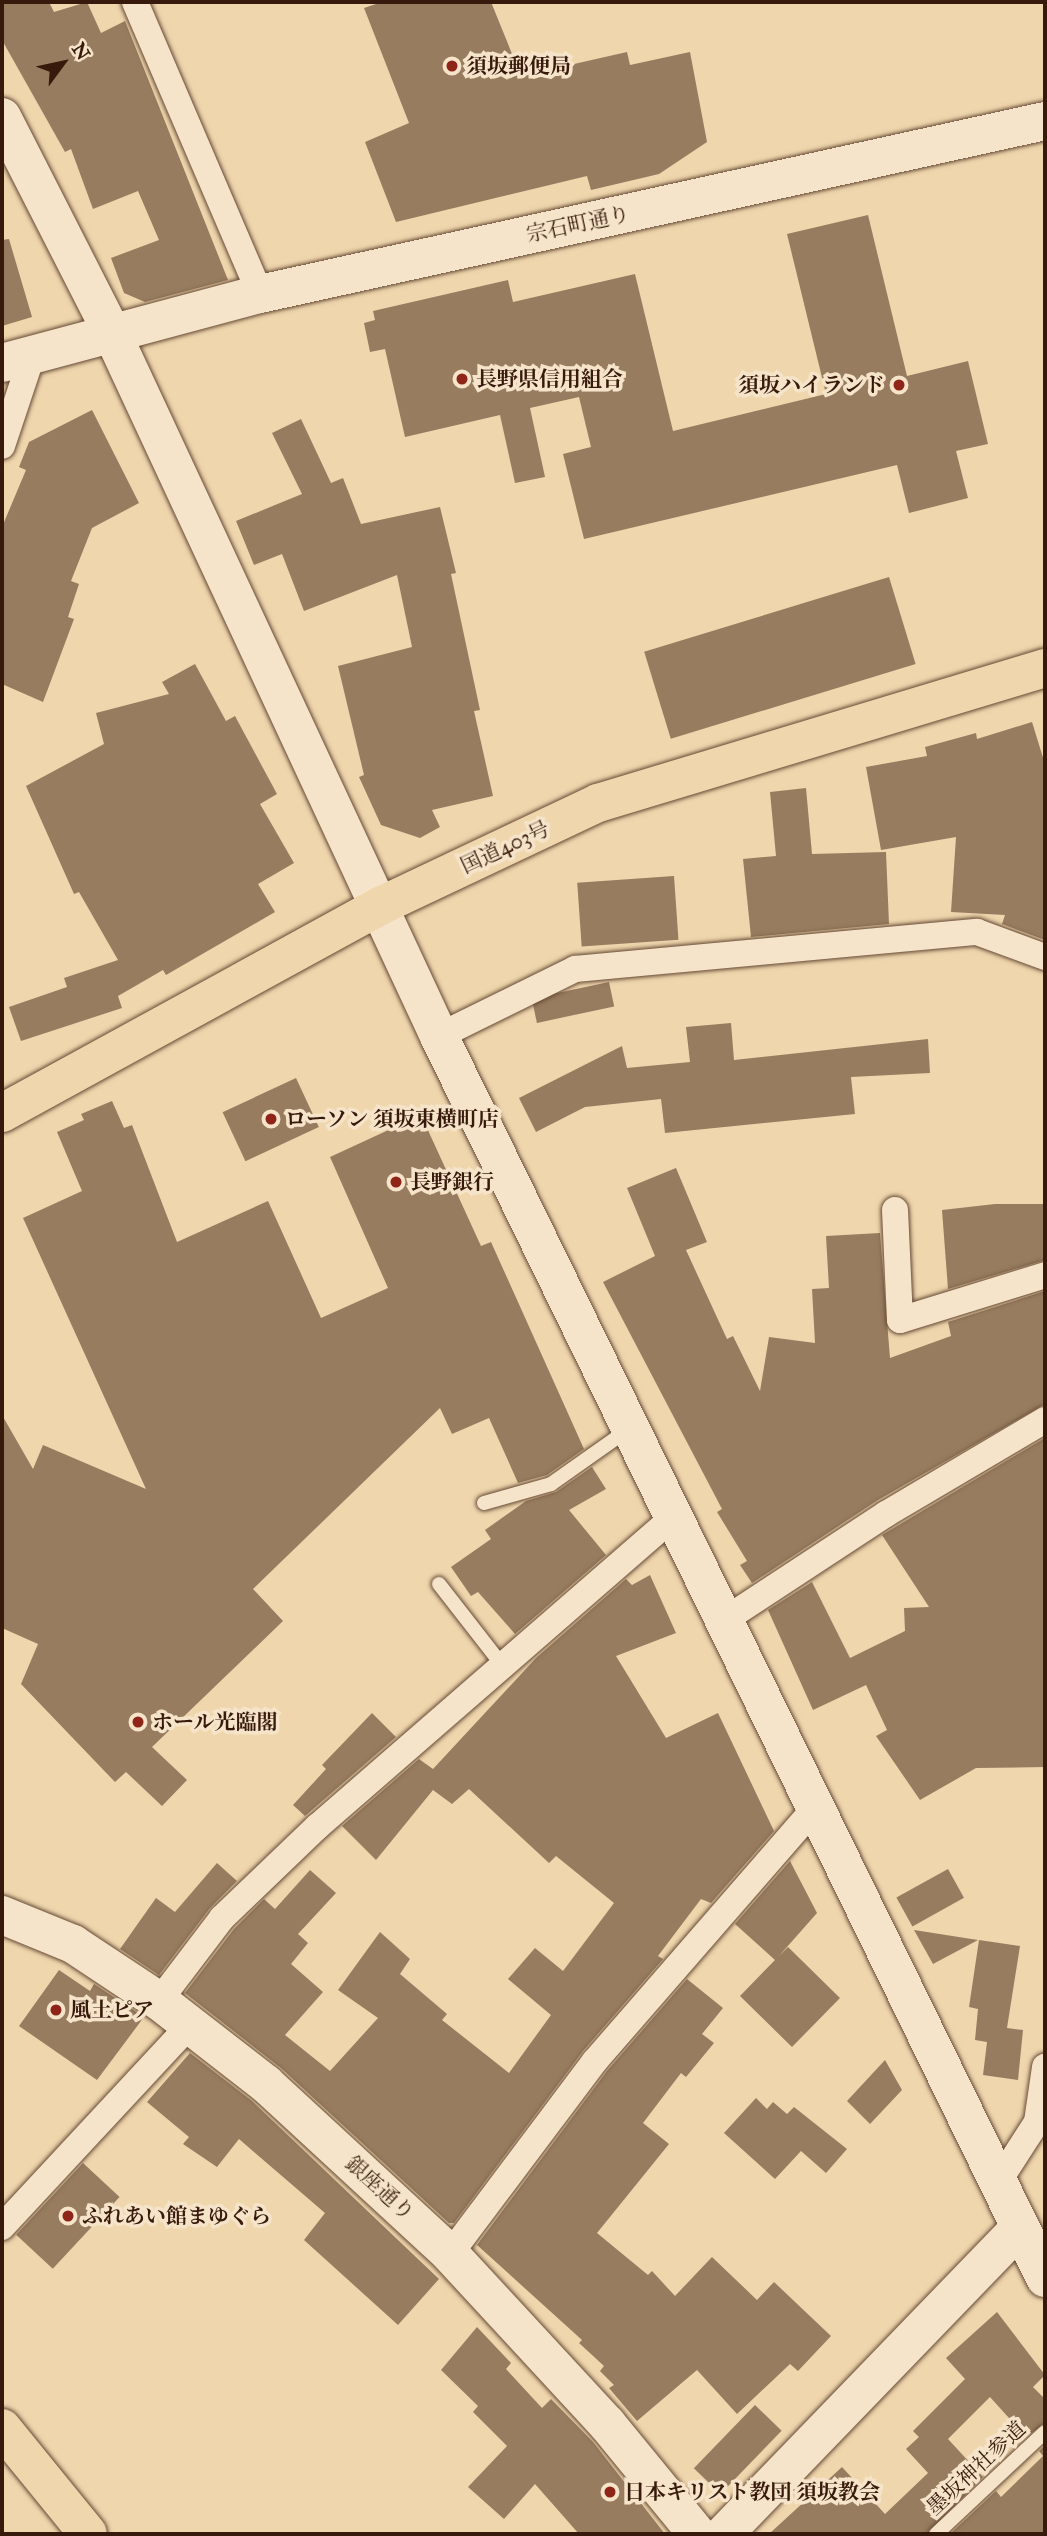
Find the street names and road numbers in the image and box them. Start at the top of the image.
street label: 宗石町通り [524,201,632,247]
street label: 国道403号 [456,815,554,879]
street label: 銀座通り [340,2151,420,2225]
street label: 墨坂神社参道 [921,2416,1031,2520]

